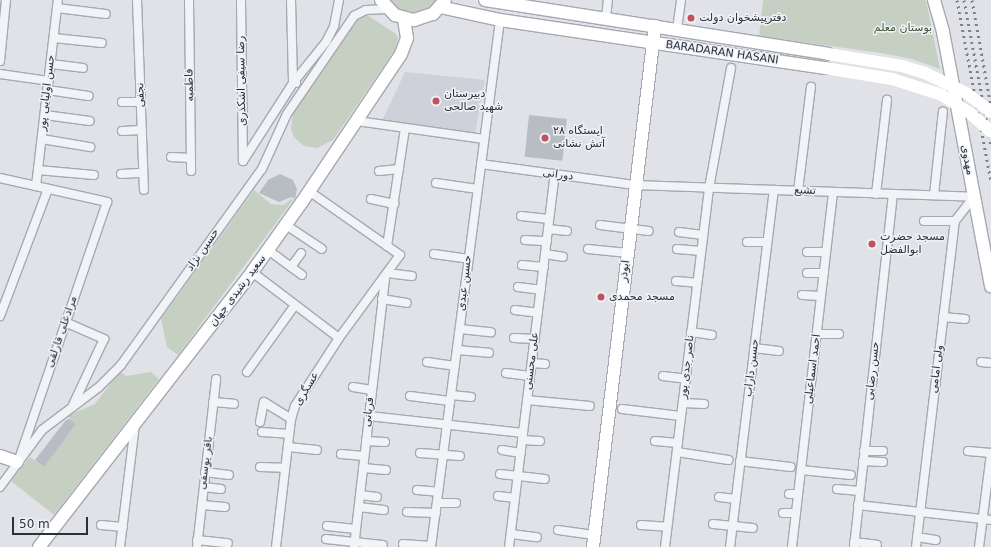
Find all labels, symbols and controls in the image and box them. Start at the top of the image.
place label: دفترپیشخوان دولت [699,11,787,25]
marker: دفترپیشخوان دولت [686,13,696,23]
park label: بوستان معلم [874,21,932,35]
street label: رضا سیفی اشکذری [235,36,249,126]
street label: BARADARAN HASANI [665,39,779,67]
street label: حسن اولیایی پور [36,54,58,132]
street label: فاطمیه [183,68,197,102]
street label: نجفی [134,82,148,108]
place label: دبیرستان شهید صالحی [444,88,503,114]
marker: دبیرستان شهید صالحی [431,96,441,106]
place label: ایستگاه ۲۸ آتش نشانی [553,125,605,151]
marker: ایستگاه ۲۸ آتش نشانی [540,133,550,143]
street label: مهدوی [958,144,976,176]
street label: دورانی [542,166,574,184]
street label: تشیع [794,184,816,198]
street label: حسین نژاد [184,226,222,274]
place label: مسجد حضرت ابوالفضل [880,231,945,257]
marker: مسجد حضرت ابوالفضل [867,239,877,249]
street label: سعید رشیدی جهان [207,253,269,329]
street label: حسین عبدی [455,254,475,312]
street label: ابوذر [617,259,633,283]
place label: مسجد محمدی [609,290,675,304]
marker: مسجد محمدی [596,292,606,302]
street label: مرادعلی قارلقی [44,294,80,370]
street label: علی محسنی [522,331,542,391]
street label: احمد اسماعیلی [802,333,824,405]
street label: ناصر جدی پور [677,334,697,400]
street label: حسین داراب [742,338,762,398]
street label: حسن رضایی [863,341,883,401]
street label: ولی امامی [927,344,947,394]
street label: عسگری [292,370,322,408]
street label: قربانی [361,396,377,428]
street label: باقر یوسفی [196,435,216,491]
scale bar [14,509,90,535]
text: 50 m [19,517,50,531]

